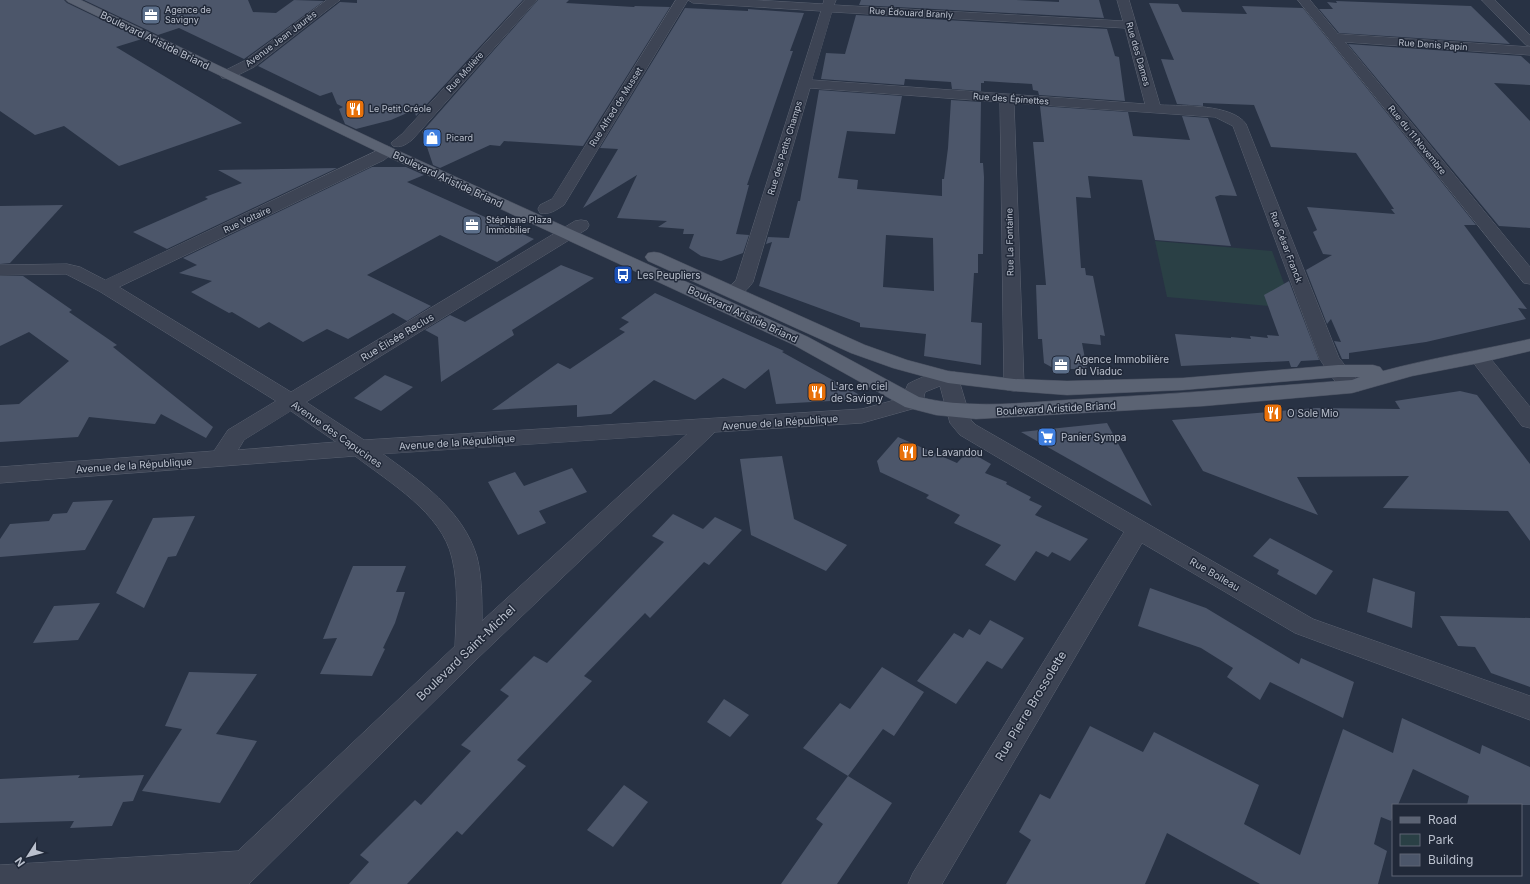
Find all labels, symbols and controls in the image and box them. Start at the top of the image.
office icon: Agence de Savigny [140,4,162,26]
place label: Agence de Savigny [165,4,211,25]
street label: Rue Édouard Branly [869,5,953,20]
street label: Boulevard Aristide Briand [99,8,211,72]
street label: Avenue Jean Jaurès [243,8,319,69]
street label: Rue des Dames [1124,20,1153,88]
street label: Rue Denis Papin [1398,37,1468,52]
street label: Rue Molière [444,49,486,94]
street label: Rue Alfred de Musset [587,65,645,148]
street label: Rue des Épinettes [973,90,1050,107]
restaurant icon: Le Petit Créole [344,98,366,120]
street label: Rue des Petits Champs [765,99,804,196]
place label: Le Petit Créole [369,103,431,114]
street label: Rue du 11 Novembre [1386,103,1449,177]
shop icon: Picard [421,127,443,149]
place label: Picard [446,132,473,143]
street label: Boulevard Aristide Briand [391,148,505,210]
street label: Rue Voltaire [221,204,272,235]
street label: Rue La Fontaine [1003,208,1016,276]
street label: Rue César Franck [1268,210,1305,284]
office icon: Stéphane Plaza Immobilier [461,214,483,236]
place label: Stéphane Plaza Immobilier [486,214,552,235]
bus stop icon: Les Peupliers [612,264,634,286]
place label: Les Peupliers [637,269,701,281]
street label: Boulevard Aristide Briand [686,283,800,345]
street label: Rue Élisée Reclus [358,310,436,364]
place label: Agence Immobilière du Viaduc [1075,353,1169,377]
office icon: Agence Immobilière du Viaduc [1050,354,1072,376]
place label: L'arc en ciel de Savigny [831,380,887,404]
restaurant icon: L'arc en ciel de Savigny [806,381,828,403]
street label: Avenue des Capucines [289,398,385,470]
street label: Boulevard Aristide Briand [996,399,1116,417]
restaurant icon: O Sole Mio [1262,402,1284,424]
place label: O Sole Mio [1287,407,1338,419]
street label: Avenue de la République [721,412,839,432]
supermarket icon: Panier Sympa [1036,426,1058,448]
place label: Panier Sympa [1061,431,1126,443]
street label: Avenue de la République [398,432,516,452]
restaurant icon: Le Lavandou [897,441,919,463]
place label: Le Lavandou [922,446,983,458]
street label: Avenue de la République [75,455,193,475]
street label: Rue Boileau [1188,555,1242,593]
street label: Boulevard Saint-Michel [413,602,518,704]
street label: Rue Pierre Brossolette [992,648,1069,763]
legend [1392,804,1522,876]
text: Road [1428,812,1457,827]
text: Park [1428,832,1454,847]
north arrow [8,836,48,876]
text: Building [1428,852,1473,867]
text: N [12,854,28,869]

